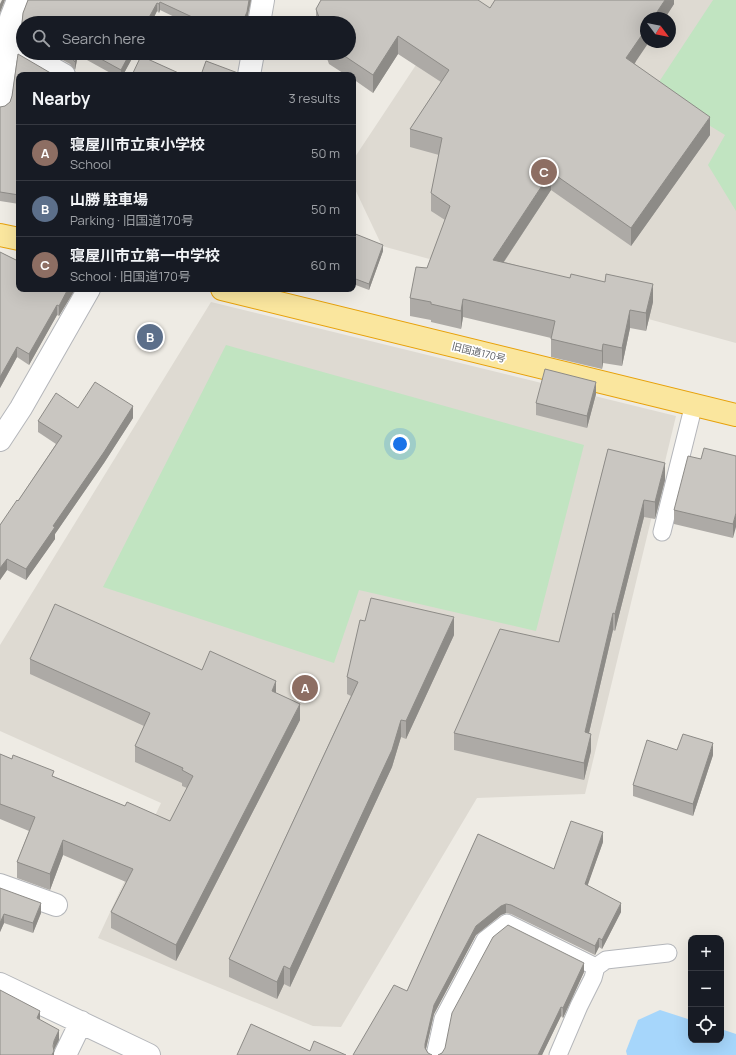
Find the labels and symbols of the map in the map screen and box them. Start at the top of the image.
north arrow [640,12,676,48]
pin: C [531,157,557,187]
pin: B [137,322,163,352]
street label: 旧国道170号 [451,339,507,365]
your location [390,434,410,454]
pin: A [292,673,318,703]

